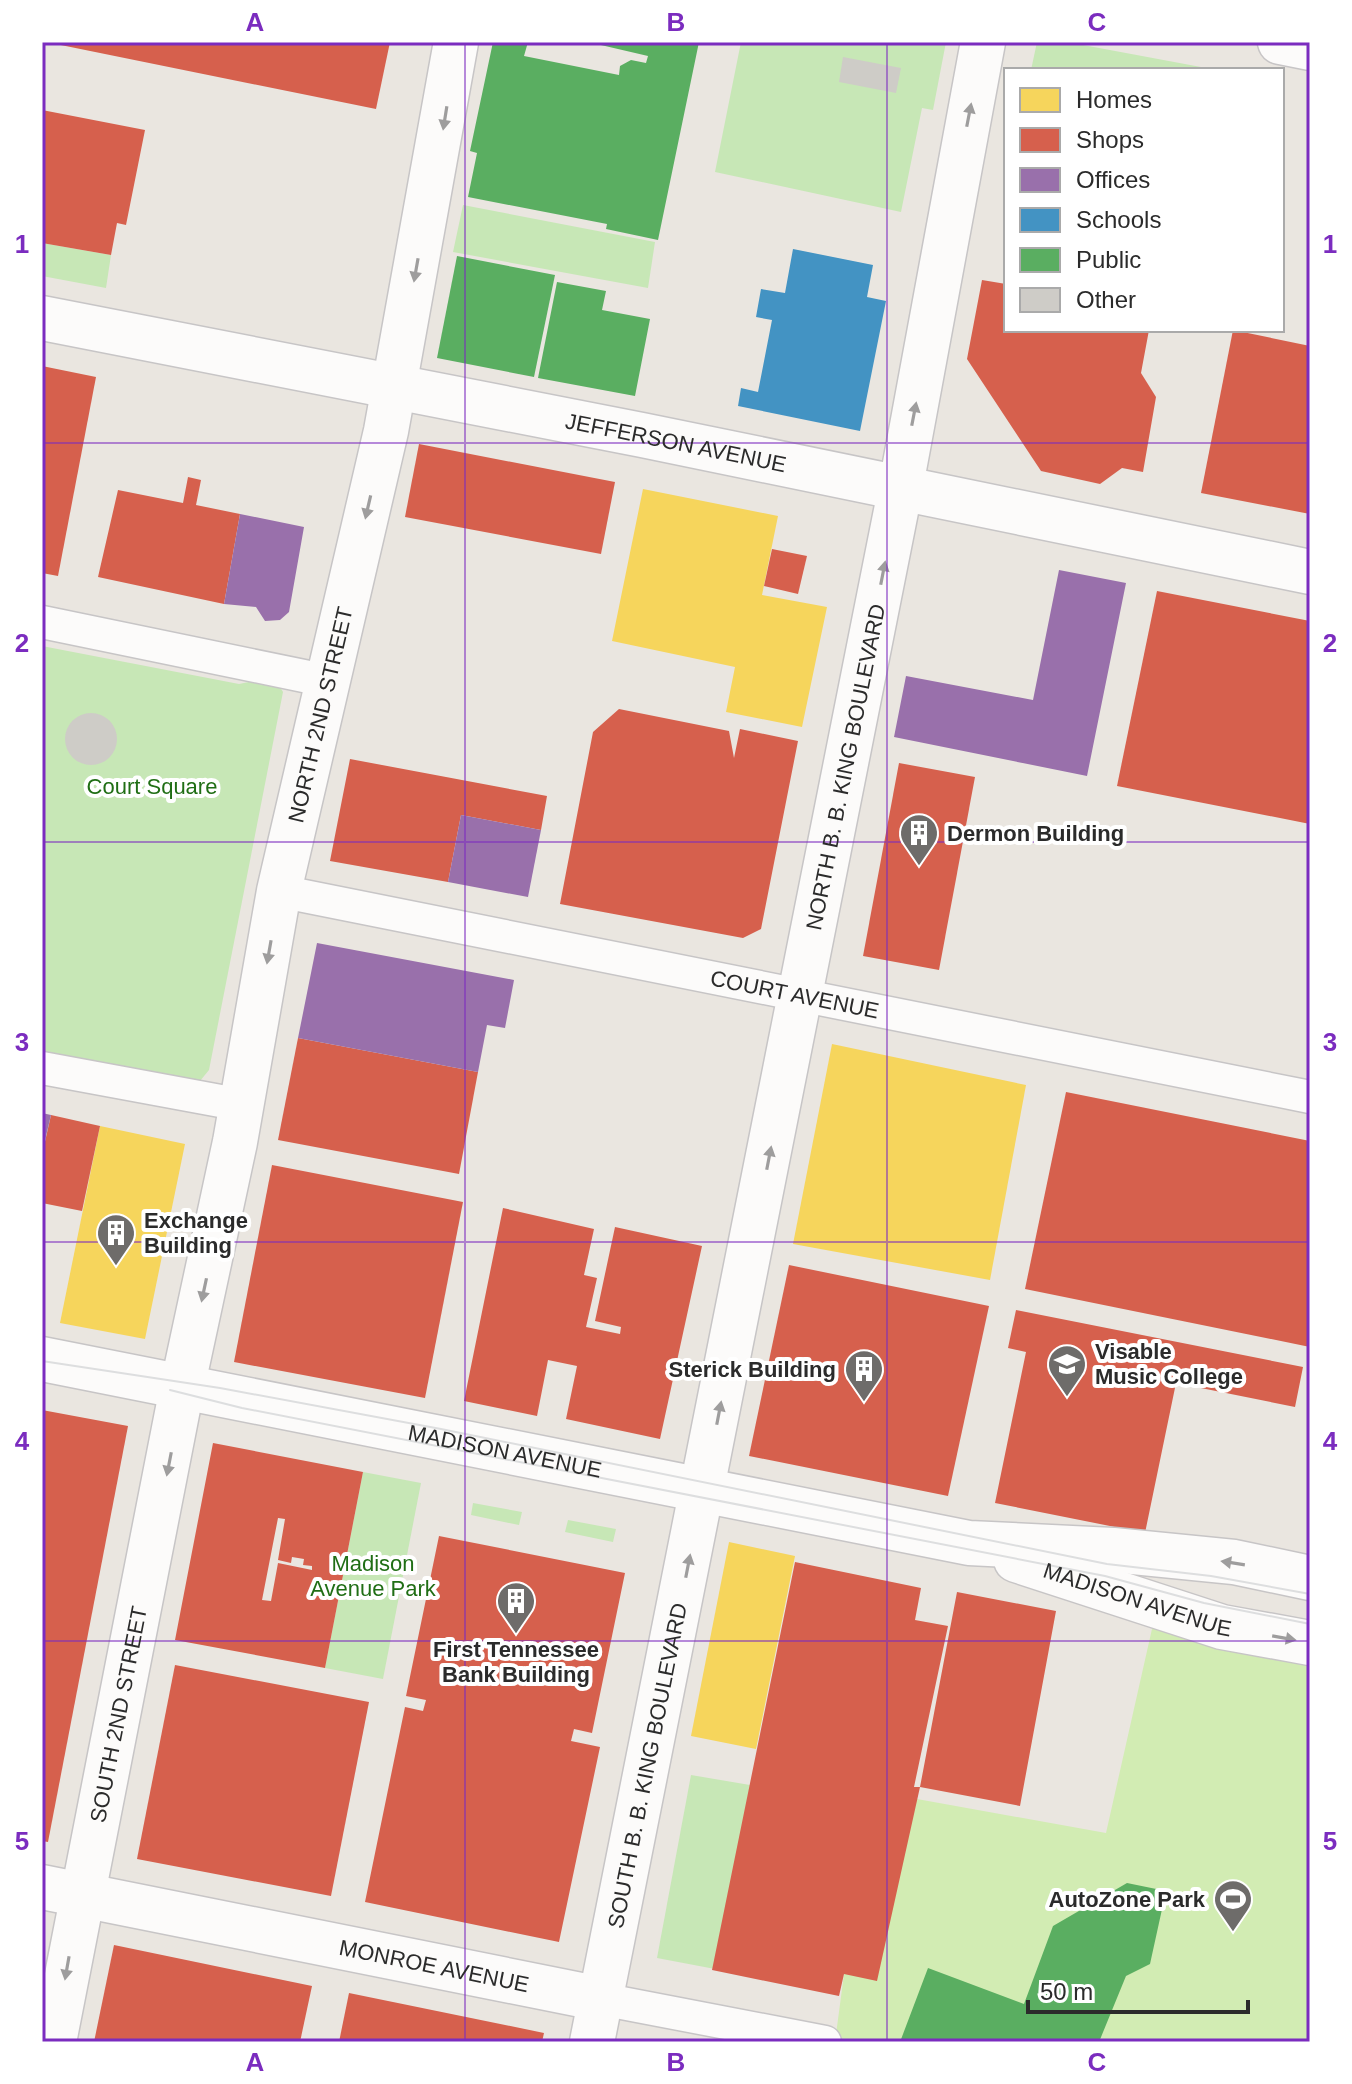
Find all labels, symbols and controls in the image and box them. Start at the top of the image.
text: A [246,7,265,37]
text: B [667,7,685,37]
text: C [1088,7,1107,37]
legend [1004,68,1284,332]
text: Homes [1076,86,1152,113]
one-way arrow [964,102,976,127]
one-way arrow [438,106,450,131]
text: Shops [1076,126,1144,153]
text: Offices [1076,166,1150,193]
text: Schools [1076,206,1161,233]
text: 1 [15,229,29,259]
text: 1 [1323,229,1337,259]
text: Public [1076,246,1141,273]
one-way arrow [409,258,421,283]
text: Other [1076,286,1136,313]
one-way arrow [908,401,920,426]
street label: JEFFERSON AVENUE [563,408,789,477]
one-way arrow [361,495,374,520]
one-way arrow [877,560,890,585]
street label: NORTH B. B. KING BOULEVARD [801,602,890,932]
street label: NORTH 2ND STREET [283,604,357,825]
text: 2 [15,628,29,658]
text: 2 [1323,628,1337,658]
park label: Court Square [87,774,217,799]
building icon: Dermon Building [898,812,940,867]
place label: Dermon Building [947,821,1124,846]
one-way arrow [262,940,274,965]
street label: COURT AVENUE [708,965,881,1023]
text: 3 [15,1027,29,1057]
text: 3 [1323,1027,1337,1057]
one-way arrow [763,1145,775,1170]
place label: Exchange Building [144,1208,248,1258]
building icon: Exchange Building [95,1212,137,1267]
one-way arrow [197,1277,210,1302]
place label: Visable Music College [1095,1339,1243,1389]
school or university icon: Visable Music College [1046,1343,1088,1398]
building icon: Sterick Building [843,1348,885,1403]
place label: Sterick Building [669,1357,836,1382]
one-way arrow [713,1401,725,1426]
street label: MADISON AVENUE [406,1420,604,1482]
text: 4 [15,1426,30,1456]
text: 4 [1323,1426,1338,1456]
one-way arrow [162,1452,175,1477]
park label: Madison Avenue Park [310,1551,437,1601]
one-way arrow [683,1553,695,1578]
one-way arrow [1221,1556,1246,1569]
street label: MADISON AVENUE [1040,1557,1234,1641]
building icon: First Tennessee Bank Building [495,1580,537,1635]
street label: SOUTH B. B. KING BOULEVARD [602,1601,691,1930]
street label: SOUTH 2ND STREET [85,1604,152,1825]
one-way arrow [1272,1633,1297,1645]
place label: First Tennessee Bank Building [433,1637,599,1687]
text: 5 [15,1826,29,1856]
text: 5 [1323,1826,1337,1856]
sports icon: AutoZone Park [1212,1878,1254,1933]
place label: AutoZone Park [1049,1887,1206,1912]
street label: MONROE AVENUE [337,1934,531,1997]
one-way arrow [61,1956,73,1981]
scale bar [1028,1964,1248,2014]
text: 50 m [1040,1978,1093,2005]
text: A [246,2047,265,2077]
text: B [667,2047,685,2077]
text: C [1088,2047,1107,2077]

